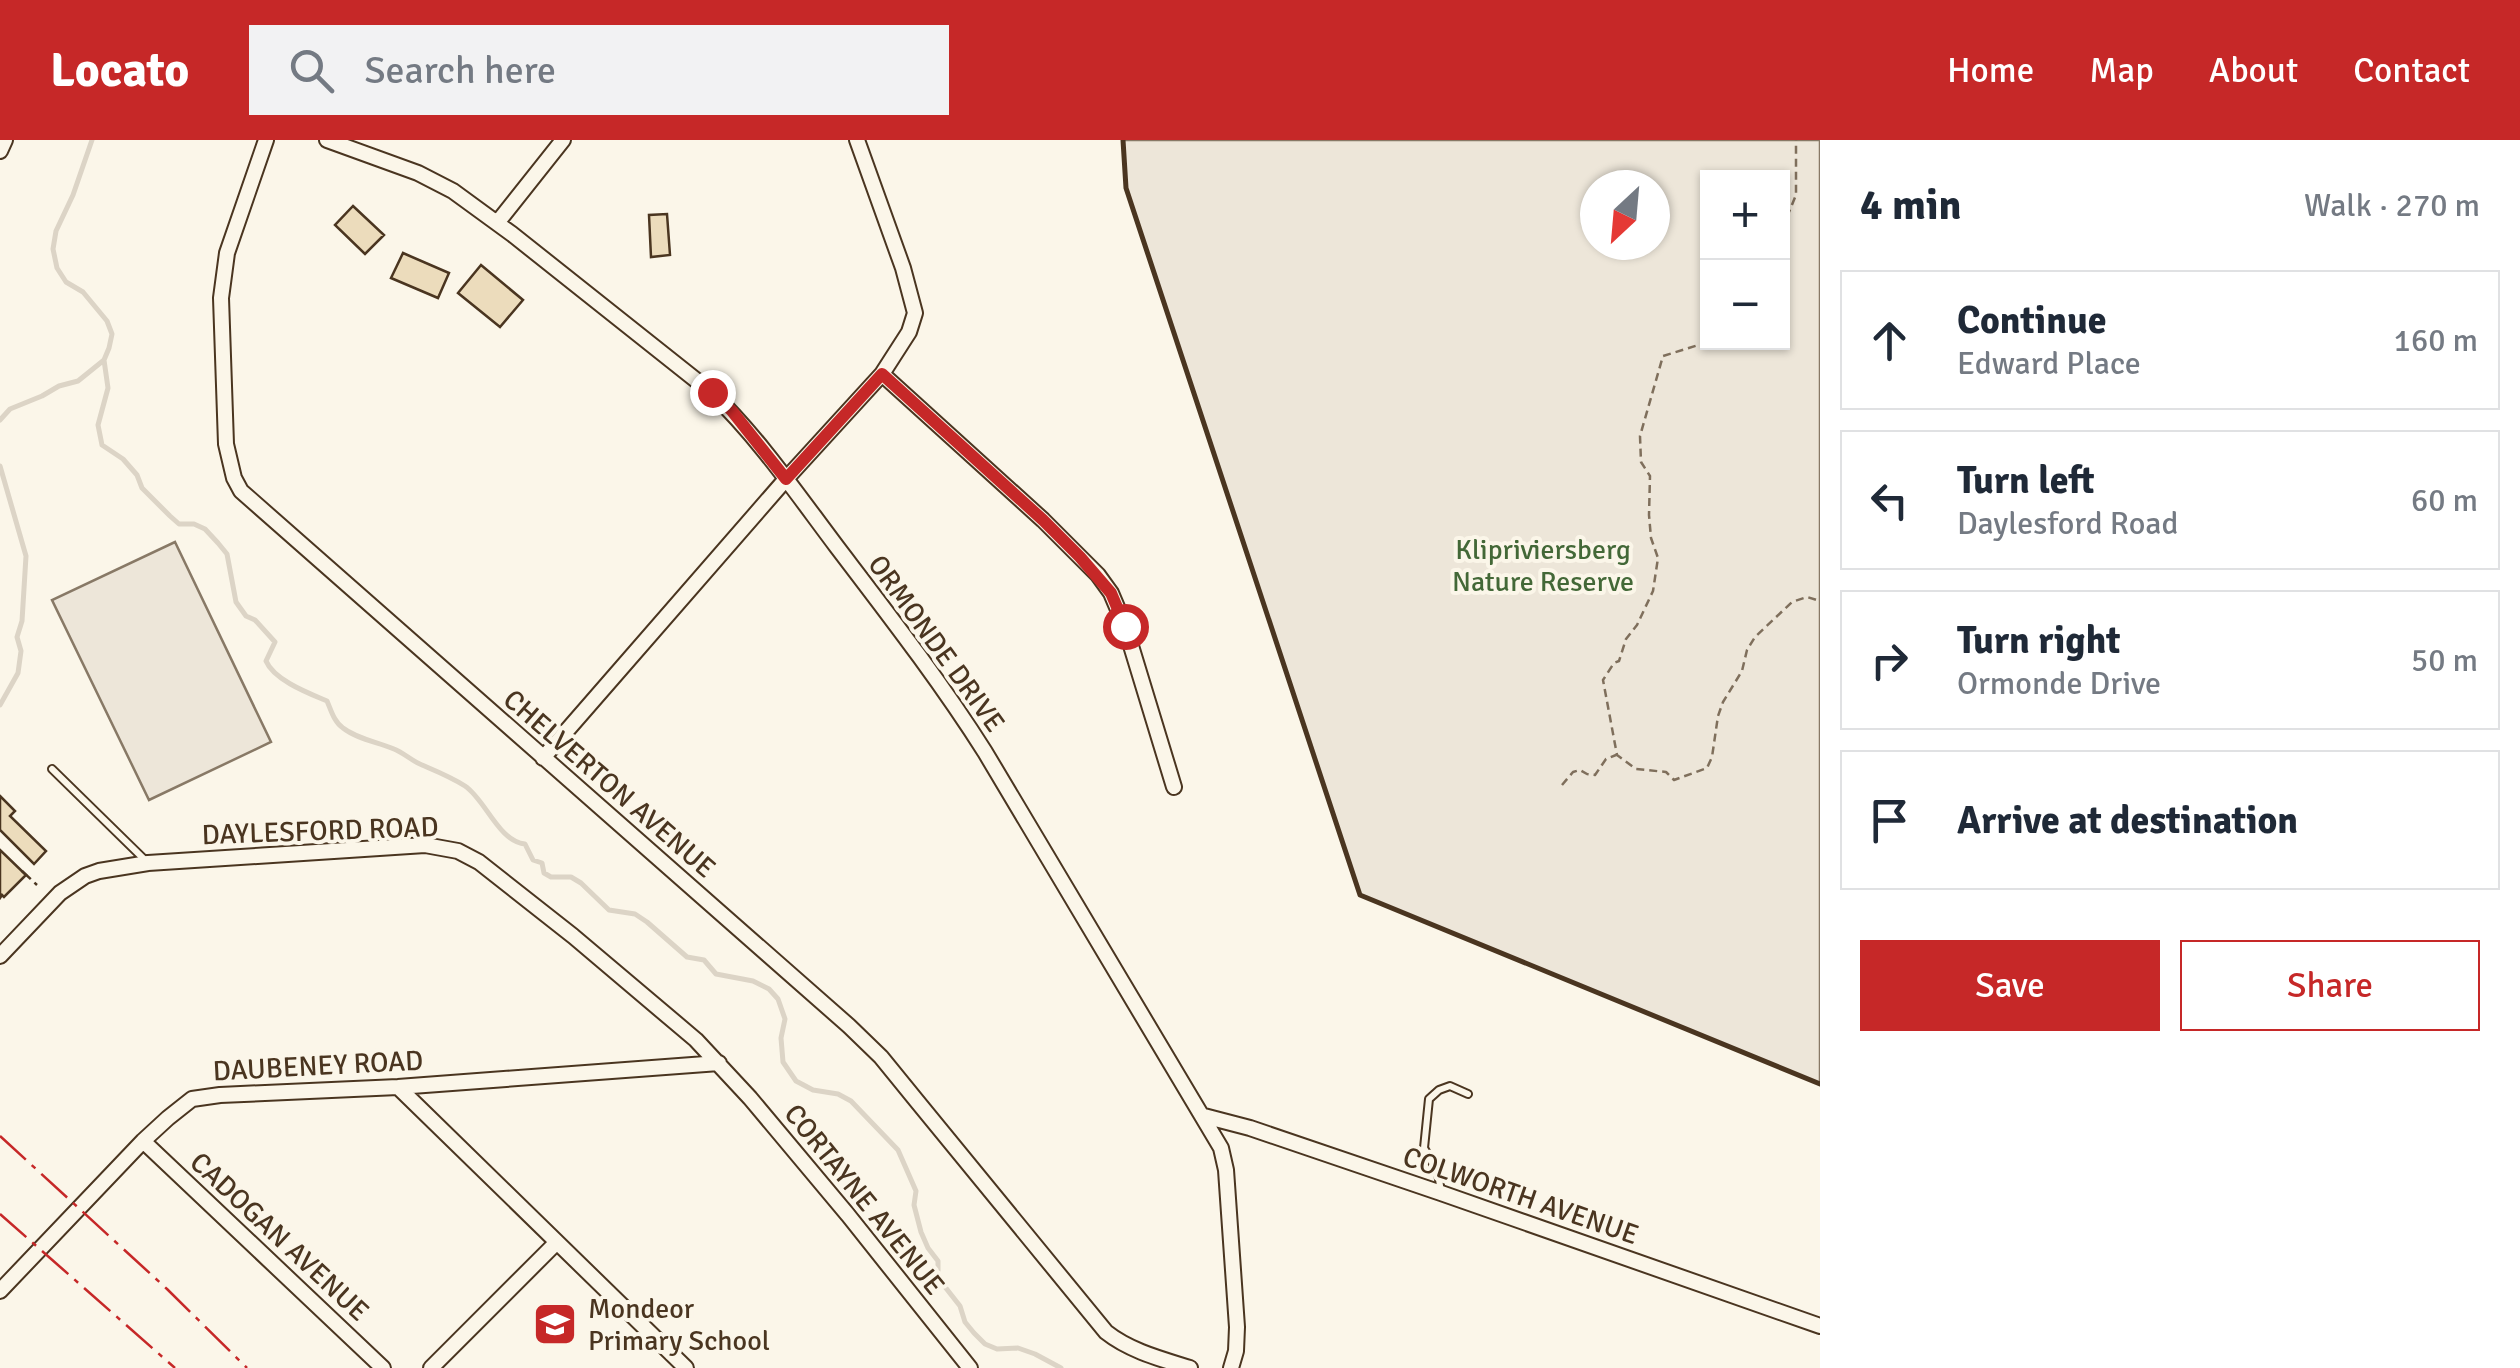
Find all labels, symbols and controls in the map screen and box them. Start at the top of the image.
search box [249,25,949,115]
text: Locato [50,41,189,100]
icon: search [284,43,339,98]
text: Search here [364,47,556,94]
text: Home [1947,49,2034,92]
text: Map [2089,49,2154,92]
text: About [2209,49,2298,92]
text: Contact [2353,49,2470,92]
north arrow [1580,170,1670,260]
map controls [1700,170,1790,350]
button: + [1700,170,1790,260]
text: 4 min [1860,180,1961,231]
text: Walk · 270 m [2304,186,2480,225]
button: − [1700,260,1790,350]
text: Continue [1957,297,2107,344]
icon: ahead [1862,313,1917,368]
text: 160 m [2394,321,2478,360]
text: Edward Place [1957,344,2141,383]
route end [690,370,736,416]
text: Turn left [1957,457,2095,504]
icon: left [1862,473,1917,528]
text: 60 m [2411,481,2478,520]
text: Daylesford Road [1957,504,2178,543]
park label: Klipriviersberg Nature Reserve [1452,533,1634,599]
street label: ORMONDE DRIVE [861,548,1012,739]
route start [1103,604,1149,650]
text: Turn right [1957,617,2121,664]
icon: right [1862,633,1917,688]
text: 50 m [2411,641,2478,680]
text: Ormonde Drive [1957,664,2161,703]
street label: CHELVERTON AVENUE [496,682,722,885]
icon: arrive [1862,793,1917,848]
text: Arrive at destination [1957,797,2298,844]
street label: DAYLESFORD ROAD [201,810,439,852]
button: Save [1860,940,2160,1031]
button: Share [2180,940,2480,1031]
street label: DAUBENEY ROAD [212,1044,424,1088]
street label: CORTAYNE AVENUE [777,1097,952,1302]
street label: COLWORTH AVENUE [1398,1140,1643,1252]
street label: CADOGAN AVENUE [183,1145,376,1328]
place label: Mondeor Primary School [588,1292,770,1358]
school or university icon: Mondeor Primary School [532,1301,578,1347]

